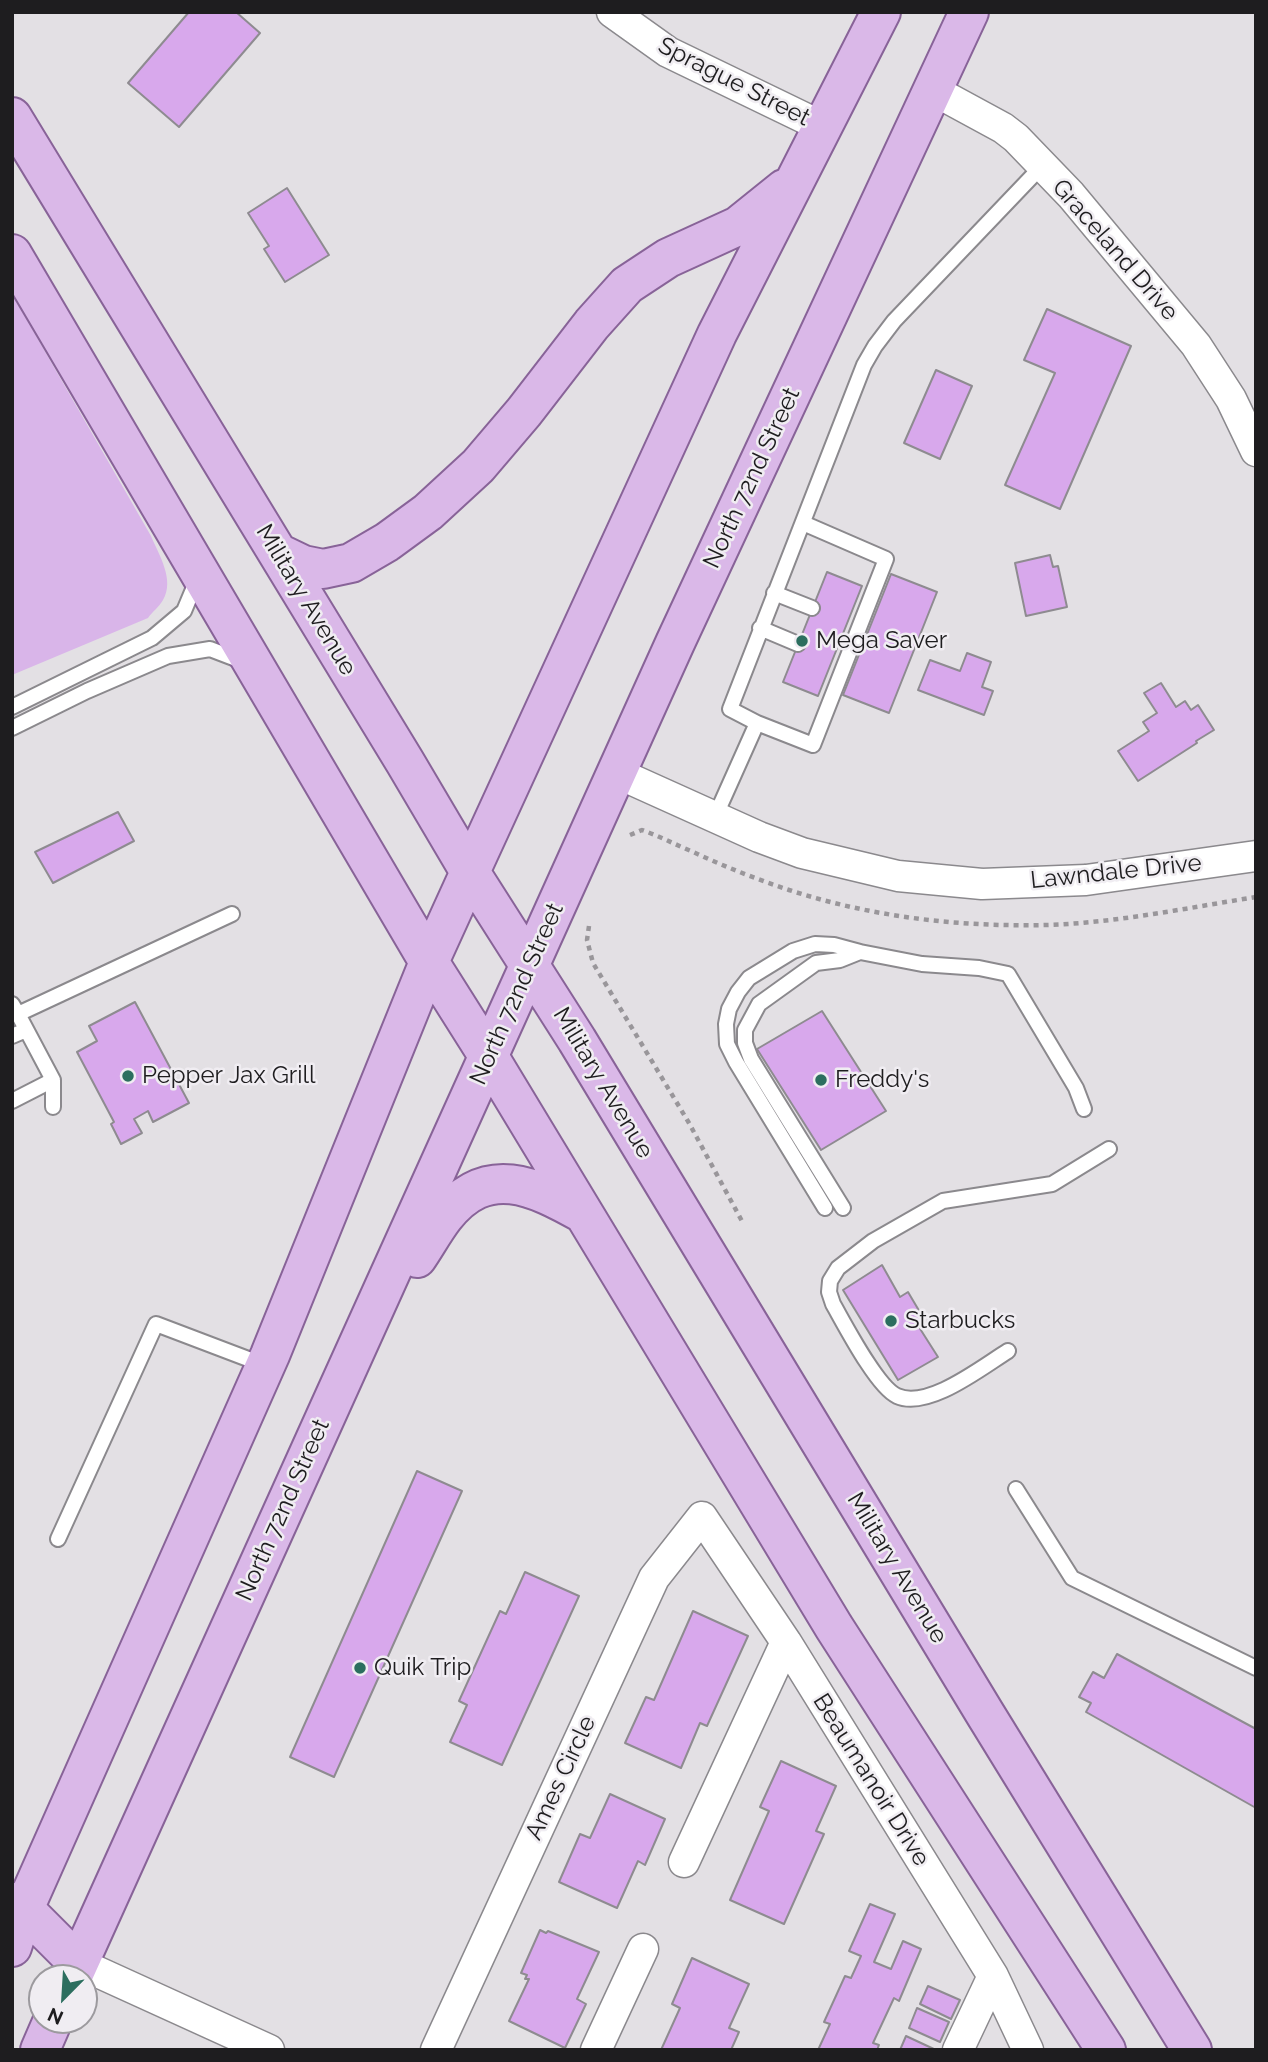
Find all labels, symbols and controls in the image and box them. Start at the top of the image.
street label: Sprague Street [653,31,815,133]
street label: Graceland Drive [1046,173,1184,327]
street label: North 72nd Street [698,383,806,573]
street label: Military Avenue [250,519,362,681]
place label: Mega Saver [816,627,947,655]
marker: Mega Saver [794,633,810,649]
street label: Lawndale Drive [1029,849,1203,895]
street label: North 72nd Street [464,899,570,1089]
street label: Military Avenue [547,1002,659,1164]
place label: Pepper Jax Grill [142,1062,316,1090]
place label: Freddy's [835,1066,929,1094]
marker: Pepper Jax Grill [120,1068,136,1084]
marker: Freddy's [813,1072,829,1088]
place label: Starbucks [905,1307,1015,1335]
marker: Starbucks [883,1313,899,1329]
street label: North 72nd Street [230,1415,336,1605]
street label: Military Avenue [841,1487,953,1649]
place label: Quik Trip [374,1654,471,1682]
marker: Quik Trip [352,1660,368,1676]
street label: Beaumanoir Drive [806,1688,936,1872]
street label: Ames Circle [520,1711,602,1845]
north arrow [28,1964,98,2034]
text: N [44,2003,66,2029]

